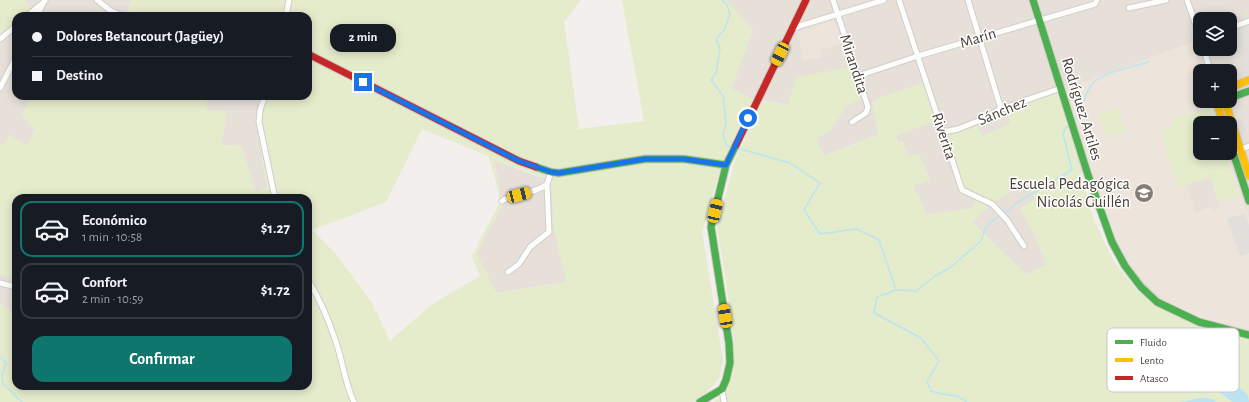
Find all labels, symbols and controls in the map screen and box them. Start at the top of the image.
map controls [1193,12,1237,160]
button: layers [1193,12,1237,56]
callout: 2 min [330,24,396,52]
street label: Marín [958,25,998,51]
text: Dolores Betancourt (Jagüey) [56,29,224,44]
text: 2 min [349,31,377,44]
street label: Mirandita [837,32,871,96]
car [769,41,791,67]
street label: Rodríguez Artiles [1059,56,1105,162]
button: + [1193,64,1237,108]
text: Destino [56,68,103,83]
route end [354,73,372,91]
street label: Sánchez [975,93,1029,128]
route start [739,109,757,127]
street label: Riverita [929,111,959,161]
button: − [1193,116,1237,160]
place label: Escuela Pedagógica Nicolás Guillén [1009,176,1130,210]
school or university icon: Escuela Pedagógica Nicolás Guillén [1133,182,1155,204]
car [506,186,532,204]
car [706,198,724,224]
icon: car [34,211,70,247]
text: Económico [82,213,147,228]
text: $1.27 [261,221,290,236]
text: 1 min · 10:58 [82,231,142,244]
icon: car [34,273,70,309]
text: Confort [82,275,127,290]
text: $1.72 [261,283,290,298]
text: 2 min · 10:59 [82,293,143,306]
car [717,303,733,329]
legend [1107,328,1239,392]
button: Confirmar [32,336,292,382]
text: Fluido [1140,337,1167,348]
text: Lento [1140,355,1164,366]
text: Atasco [1140,373,1168,384]

